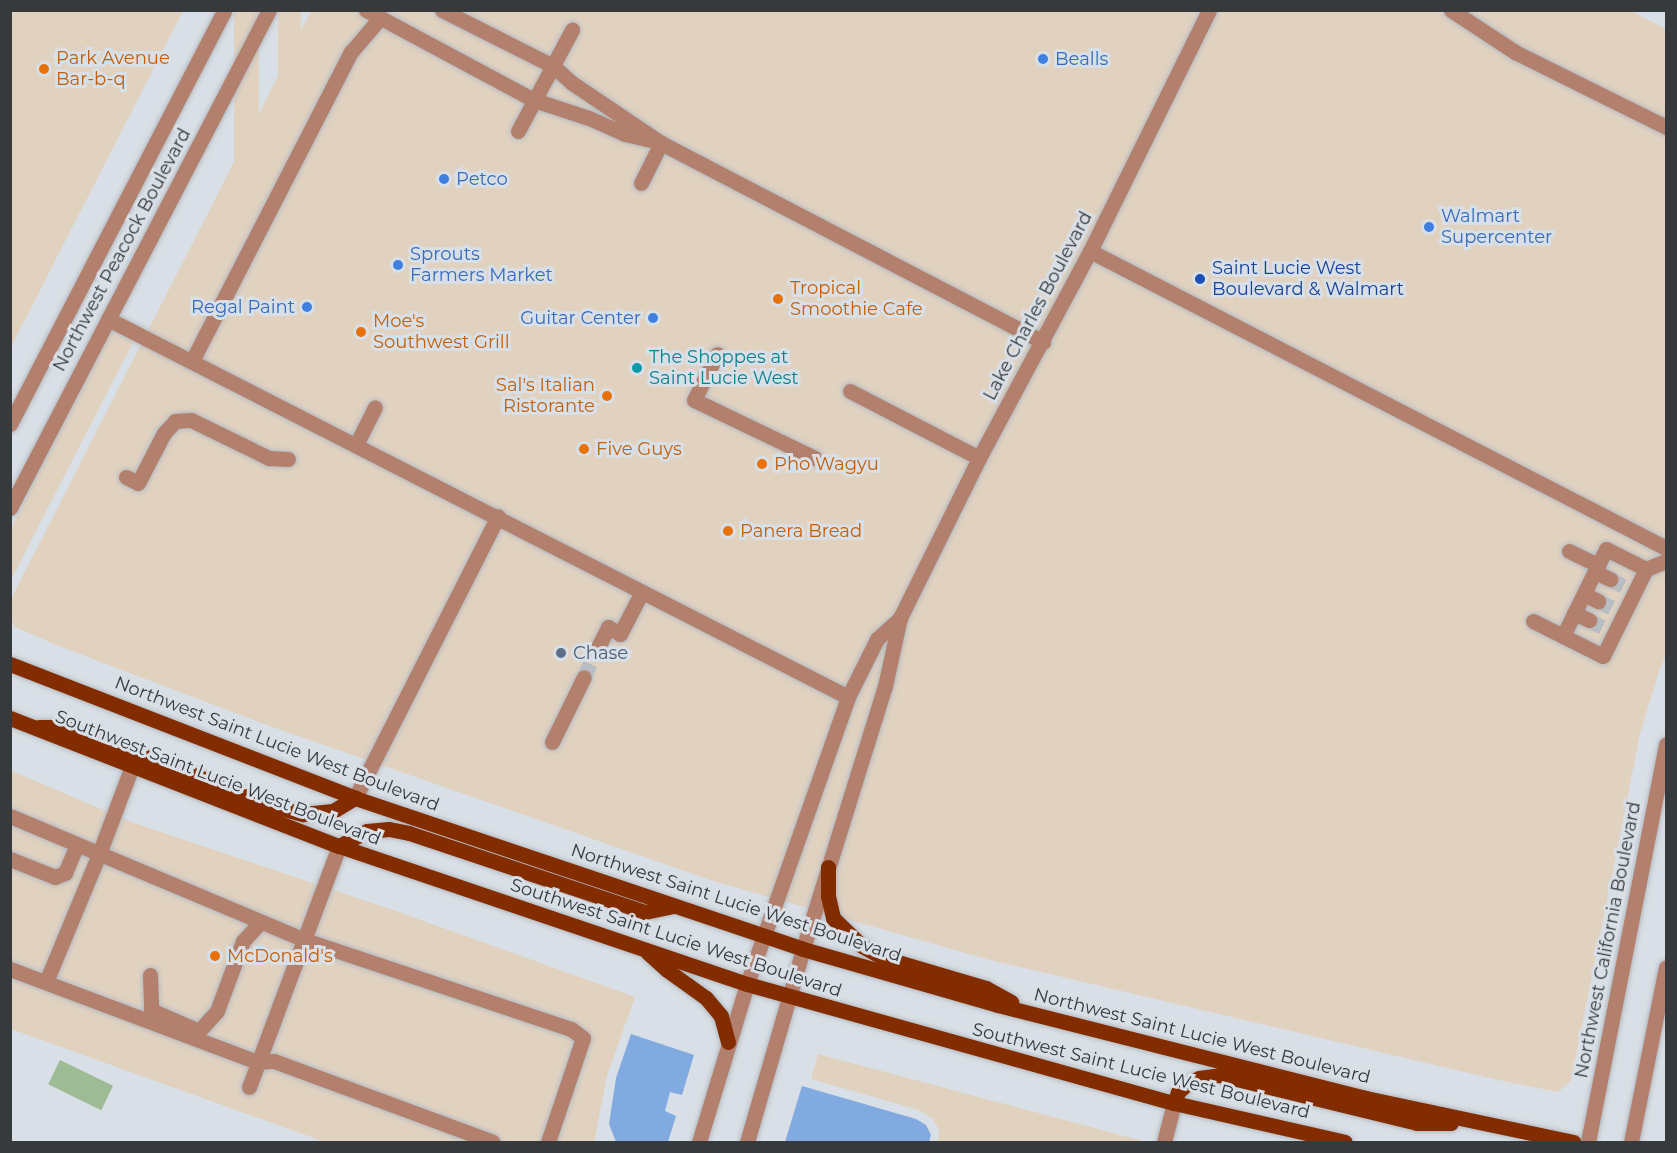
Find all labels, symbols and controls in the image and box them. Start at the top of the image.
place label: Park Avenue Bar-b-q [56,48,170,90]
place label: Bealls [1055,48,1108,70]
marker: Bealls [1036,52,1050,66]
marker: Park Avenue Bar-b-q [37,62,51,76]
street label: Northwest Peacock Boulevard [49,125,195,375]
place label: Petco [456,168,508,190]
marker: Petco [437,172,451,186]
place label: Walmart Supercenter [1441,206,1552,248]
street label: Lake Charles Boulevard [979,208,1097,404]
marker: Walmart Supercenter [1422,220,1436,234]
place label: Sprouts Farmers Market [410,244,553,286]
marker: Sprouts Farmers Market [391,258,405,272]
place label: Saint Lucie West Boulevard & Walmart [1212,258,1404,300]
marker: Saint Lucie West Boulevard & Walmart [1193,272,1207,286]
place label: Tropical Smoothie Cafe [790,278,923,320]
marker: Tropical Smoothie Cafe [771,292,785,306]
place label: Regal Paint [191,296,295,318]
marker: Regal Paint [300,300,314,314]
place label: Guitar Center [520,307,641,329]
place label: Moe's Southwest Grill [373,311,509,354]
marker: Guitar Center [646,311,660,325]
marker: Moe's Southwest Grill [354,325,368,339]
place label: The Shoppes at Saint Lucie West [649,347,799,389]
marker: The Shoppes at Saint Lucie West [630,361,644,375]
place label: Sal's Italian Ristorante [496,375,595,418]
marker: Sal's Italian Ristorante [600,389,614,403]
place label: Five Guys [596,438,682,460]
marker: Five Guys [577,442,591,456]
place label: Pho Wagyu [774,453,879,475]
marker: Pho Wagyu [755,457,769,471]
place label: Panera Bread [740,520,862,542]
marker: Panera Bread [721,524,735,538]
place label: Chase [573,642,628,664]
marker: Chase [554,646,568,660]
street label: Northwest Saint Lucie West Boulevard [112,672,442,816]
street label: Southwest Saint Lucie West Boulevard [52,706,384,850]
street label: Northwest California Boulevard [1571,800,1645,1080]
street label: Northwest Saint Lucie West Boulevard [568,839,904,967]
street label: Southwest Saint Lucie West Boulevard [508,874,844,1002]
place label: McDonald's [227,945,333,967]
marker: McDonald's [208,949,222,963]
street label: Northwest Saint Lucie West Boulevard [1032,984,1372,1088]
street label: Southwest Saint Lucie West Boulevard [970,1019,1312,1123]

